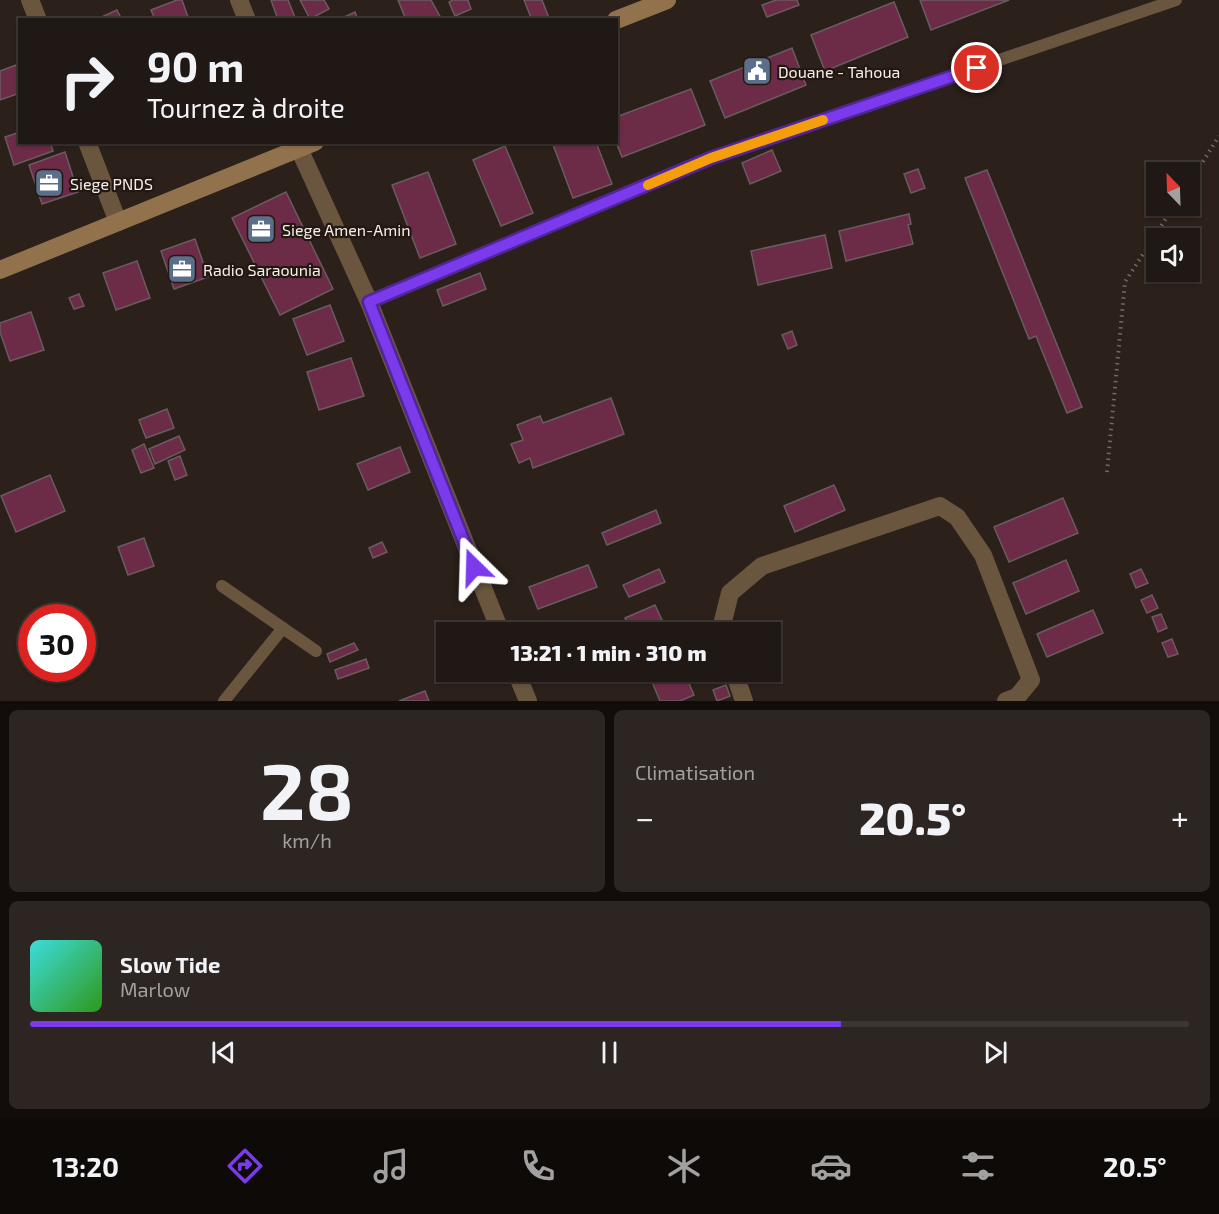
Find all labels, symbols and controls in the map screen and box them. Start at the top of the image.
text: 90 m [147,40,244,90]
icon: right [48,42,126,120]
pin [951,42,1002,93]
icon: arrive [960,51,993,84]
public building icon: Douane - Tahoua [741,55,773,87]
place label: Douane - Tahoua [778,62,900,81]
text: Tournez à droite [147,91,345,123]
north arrow [1146,162,1200,216]
map controls [1146,162,1200,282]
office icon: Siege PNDS [33,167,65,199]
place label: Siege PNDS [70,174,153,193]
office icon: Siege Amen-Amin [245,213,277,245]
place label: Siege Amen-Amin [282,220,410,239]
button: sound [1146,228,1200,282]
office icon: Radio Saraounia [166,253,198,285]
place label: Radio Saraounia [203,260,321,279]
position arrow [442,535,506,599]
speed limit sign: 30 [18,604,96,682]
text: 13:21 · 1 min · 310 m [510,639,707,665]
text: 28 [260,742,354,836]
text: Climatisation [635,760,755,784]
text: 20.5° [859,790,966,844]
text: − [635,797,654,837]
text: + [1171,797,1189,837]
text: km/h [282,828,332,852]
text: Slow Tide [120,951,220,977]
text: Marlow [120,977,190,1001]
icon: previous [207,1036,240,1069]
icon: pause [593,1036,626,1069]
icon: next [979,1036,1012,1069]
icon: directions [224,1145,266,1187]
icon: music [370,1145,412,1187]
icon: phone [517,1145,559,1187]
icon: climate [663,1145,705,1187]
icon: car [810,1145,852,1187]
icon: filters [957,1145,999,1187]
text: 13:20 [52,1150,119,1182]
text: 20.5° [1103,1150,1167,1182]

